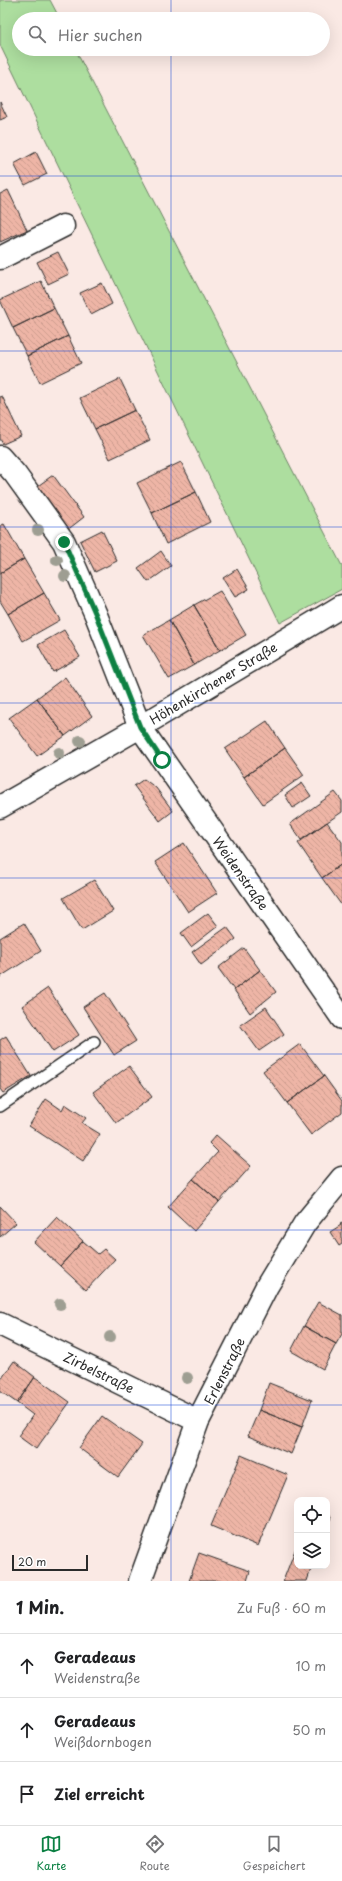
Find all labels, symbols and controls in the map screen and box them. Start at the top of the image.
search box [12,12,330,56]
icon: search [26,23,48,45]
text: Hier suchen [58,23,143,46]
route end [55,533,73,551]
street label: Höhenkirchener Straße [146,637,281,729]
route start [153,751,171,769]
street label: Weidenstraße [209,832,274,914]
street label: Erlenstraße [199,1334,249,1408]
street label: Zirbelstraße [60,1347,138,1397]
map controls [294,1497,330,1569]
button: locate [294,1497,330,1533]
button: layers [294,1533,330,1569]
scale bar [12,1553,88,1572]
text: 20 m [18,1553,46,1570]
text: 1 Min. [16,1594,64,1620]
text: Zu Fuß · 60 m [237,1598,326,1617]
text: Geradeaus [54,1645,136,1668]
icon: ahead [16,1655,38,1677]
text: 10 m [296,1656,326,1675]
text: Weidenstraße [54,1668,140,1687]
text: Geradeaus [54,1709,136,1732]
icon: ahead [16,1719,38,1741]
text: 50 m [292,1720,326,1739]
text: Weißdornbogen [54,1732,152,1751]
text: Ziel erreicht [54,1782,145,1805]
icon: arrive [16,1783,38,1805]
tab: Karte [37,1833,66,1874]
tab: Route [140,1833,170,1874]
tab: Gespeichert [243,1833,305,1874]

